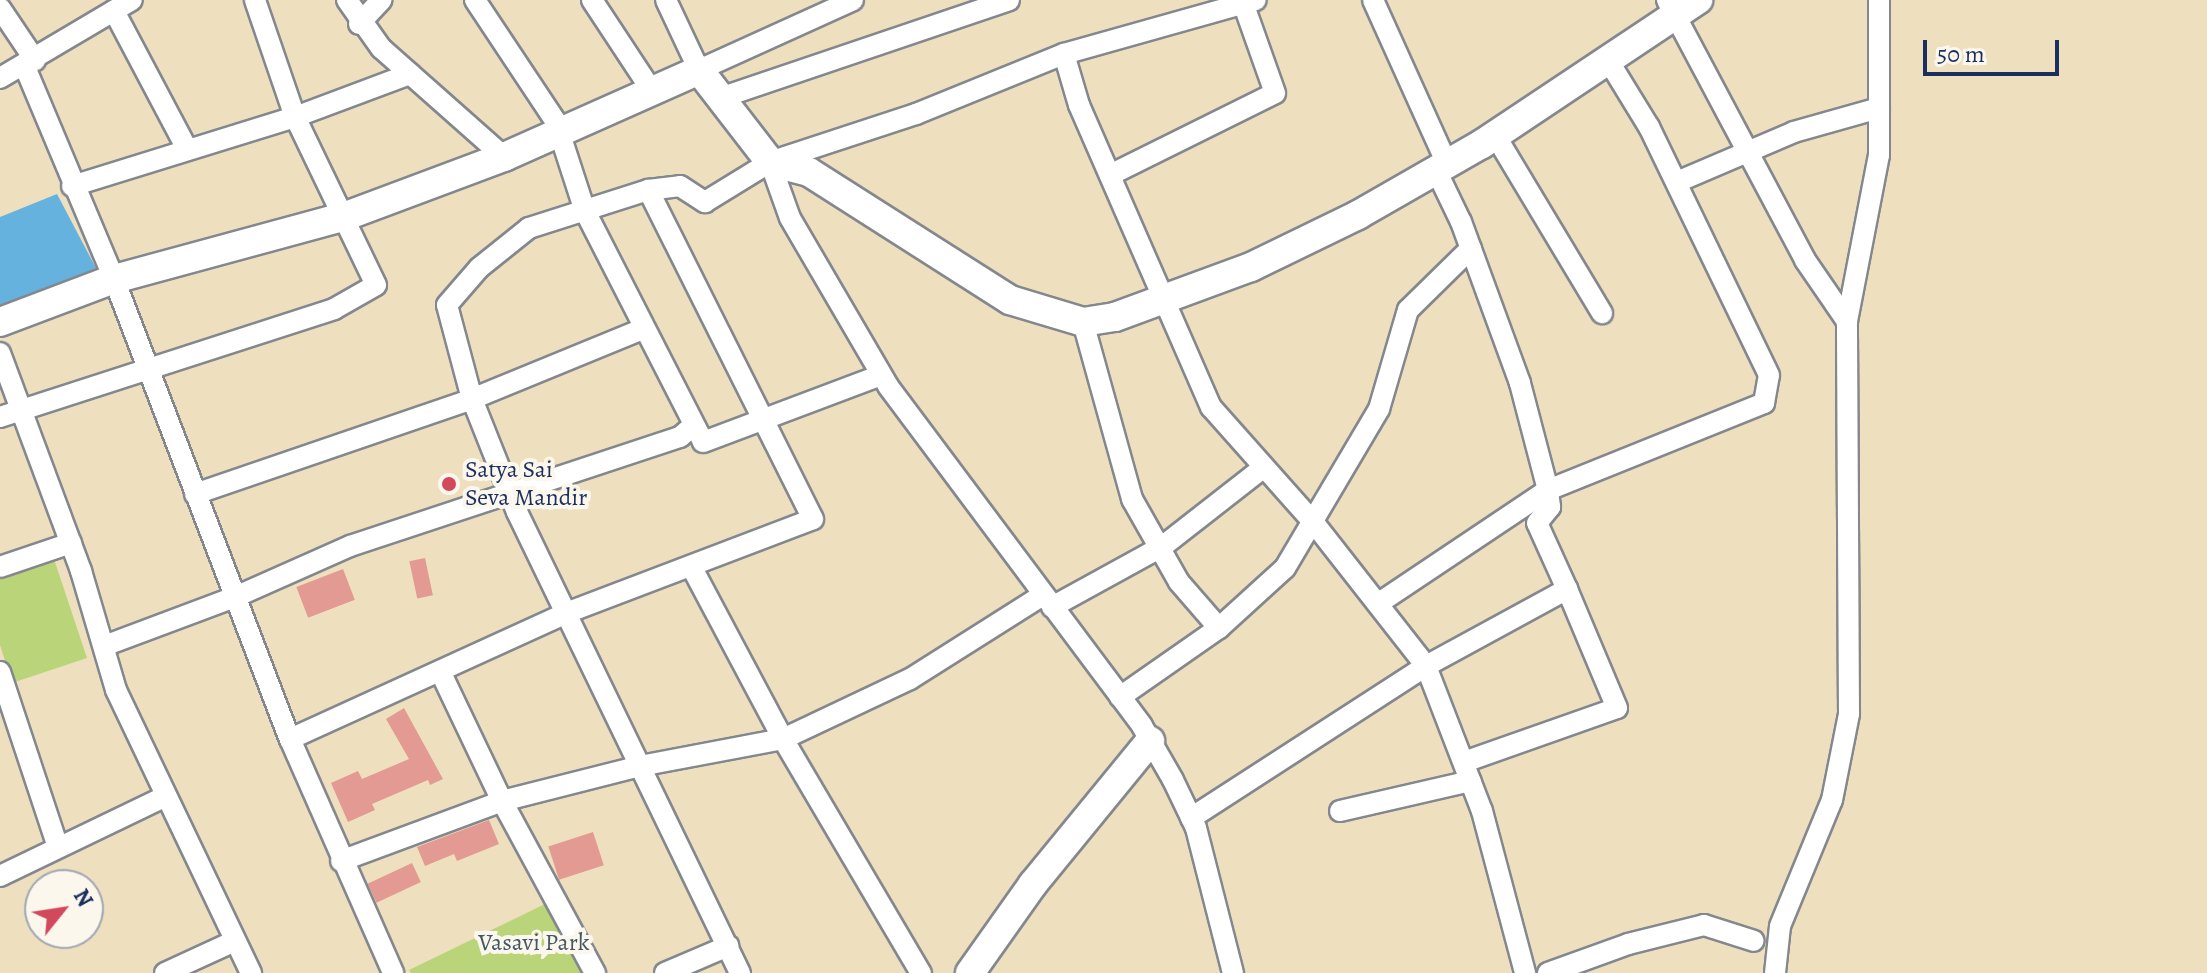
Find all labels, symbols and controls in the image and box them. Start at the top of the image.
scale bar [1927,24,2063,74]
text: 50 m [1937,38,1985,70]
place label: Satya Sai Seva Mandir [465,456,587,512]
marker: Satya Sai Seva Mandir [440,475,458,493]
north arrow [24,869,104,949]
text: N [66,884,100,912]
park label: Vasavi Park [478,929,590,957]

